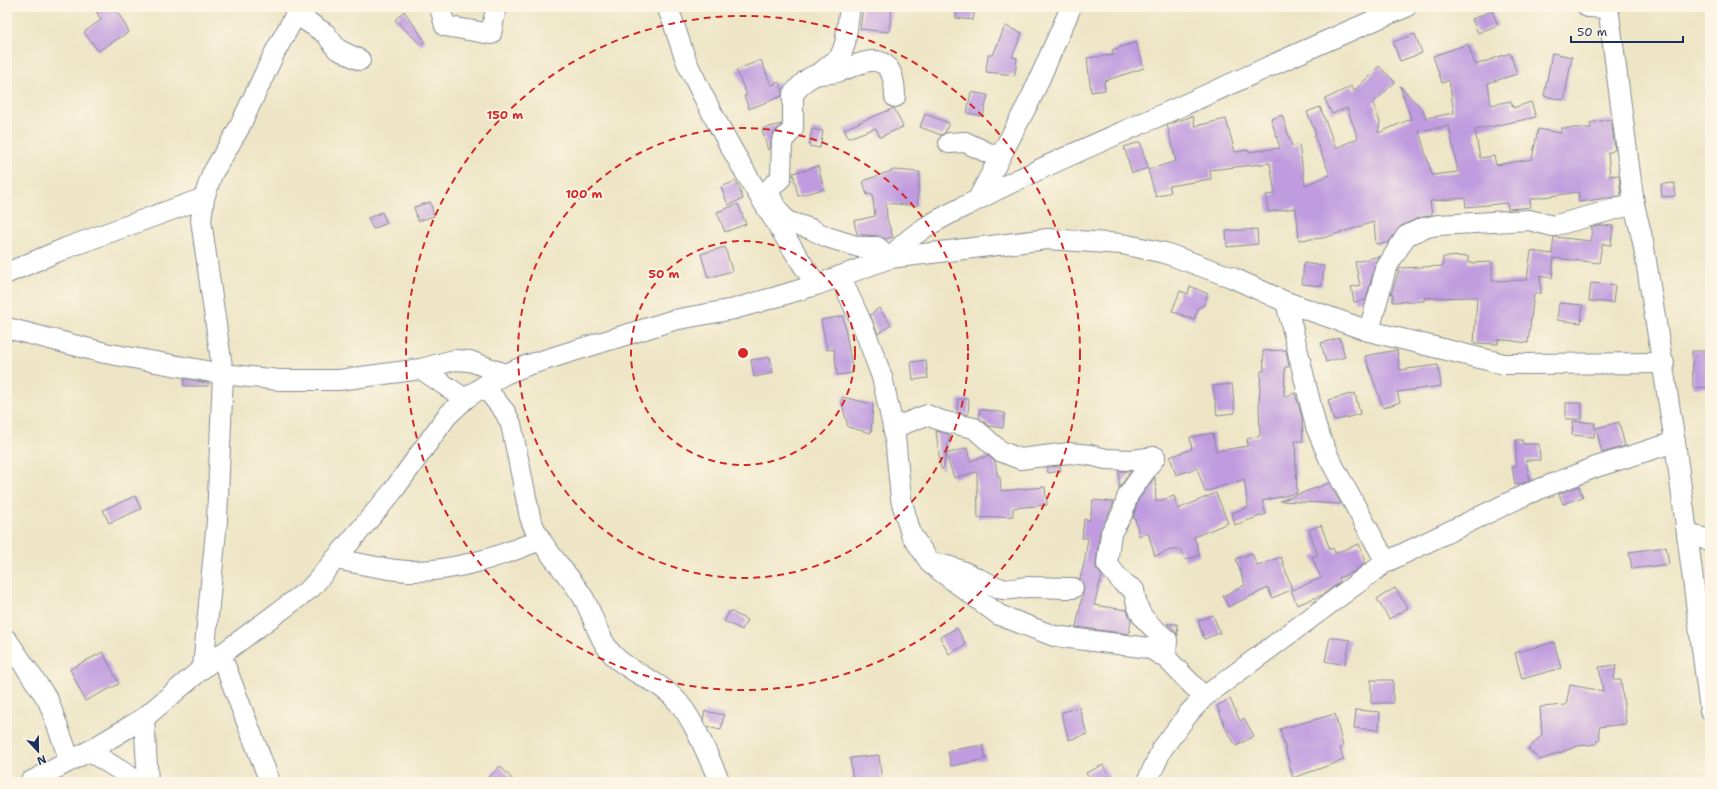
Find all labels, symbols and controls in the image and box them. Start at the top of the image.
scale bar [1571,18,1683,44]
text: 50 m [1577,24,1607,40]
text: 150 m [487,107,523,123]
text: 100 m [566,186,603,202]
text: 50 m [649,266,680,282]
centre of rings [736,346,750,360]
north arrow [18,731,58,771]
text: N [34,751,48,769]

